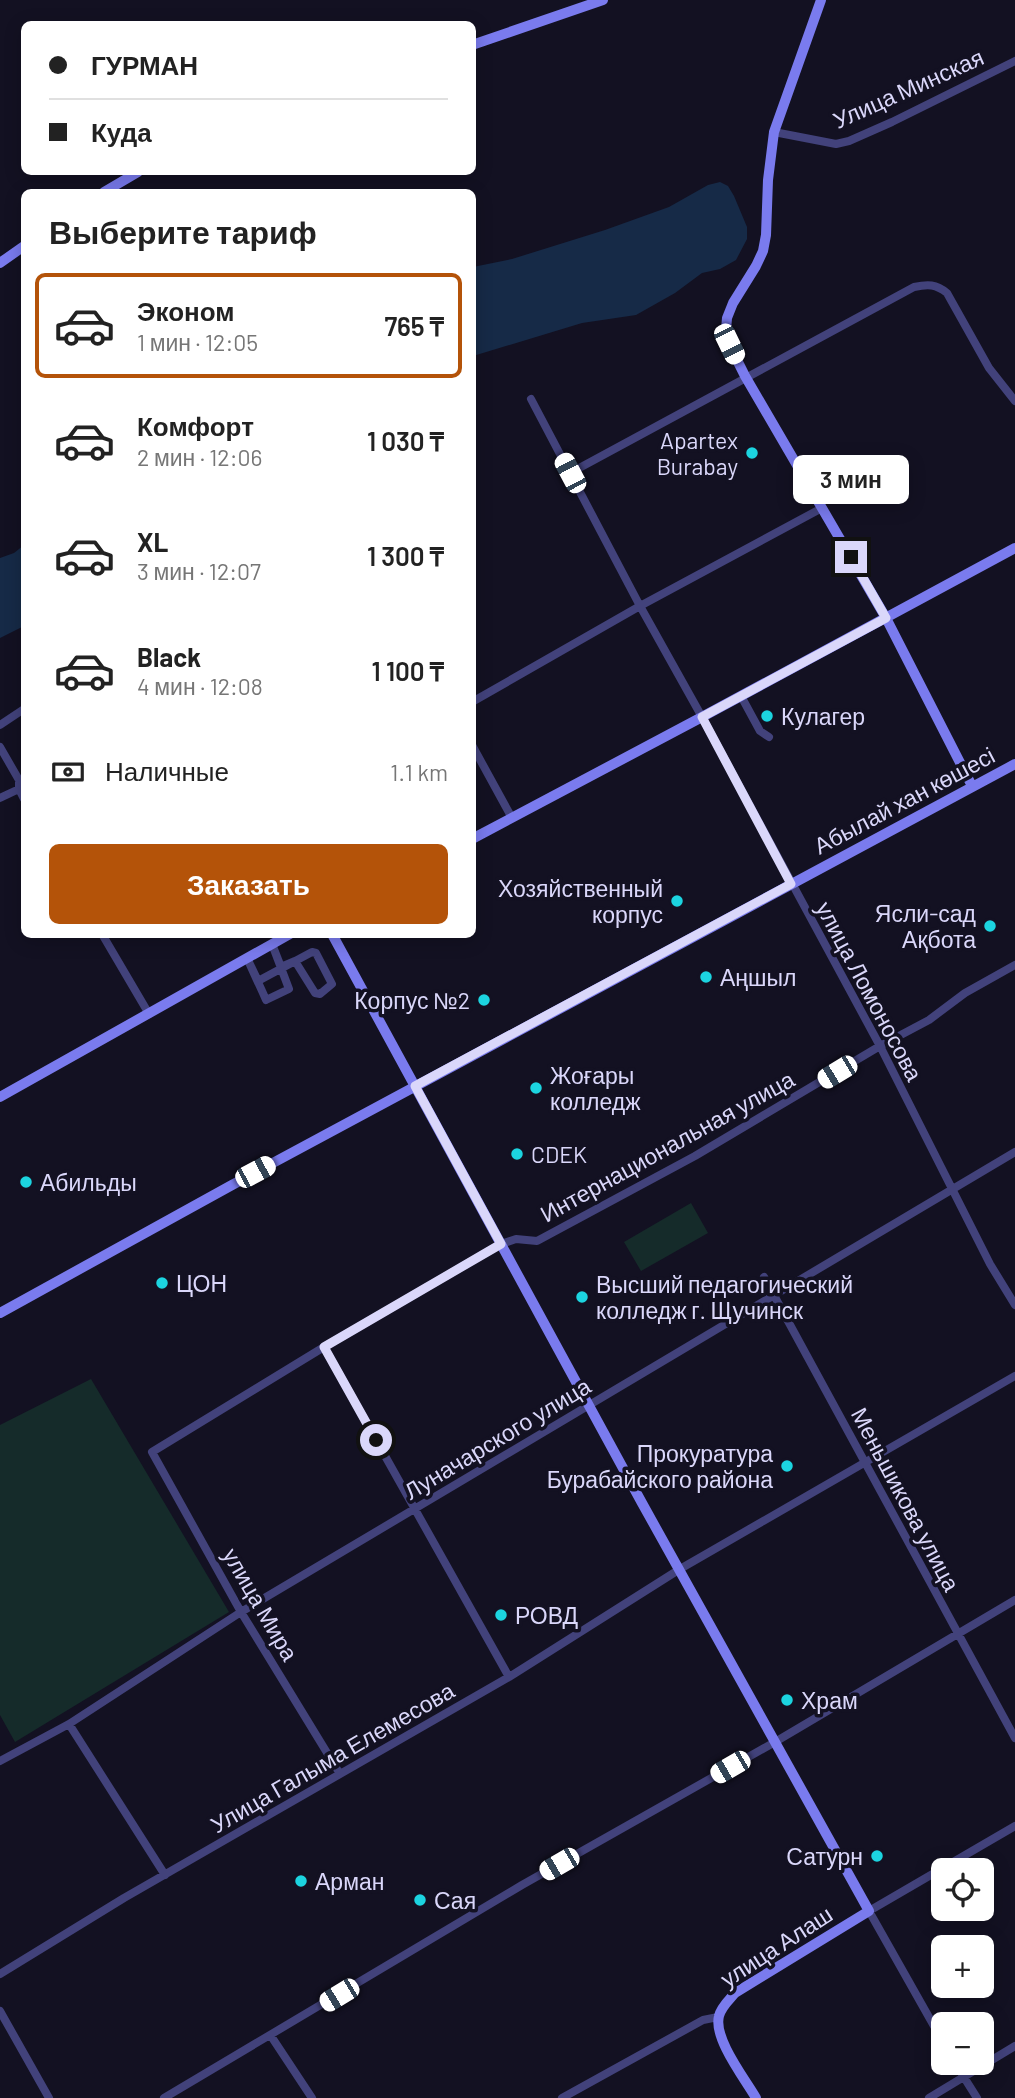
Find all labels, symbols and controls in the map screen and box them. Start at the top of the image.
street label: Улица Минская [828,42,988,134]
text: ГУРМАН [91,49,198,80]
text: Куда [91,116,152,147]
text: Выберите тариф [49,212,317,250]
icon: car [53,294,116,357]
text: Эконом [137,295,235,326]
text: 765 ₸ [384,310,444,341]
car [711,321,748,367]
text: 1 мин · 12:05 [137,328,258,356]
icon: car [53,409,116,472]
text: Комфорт [137,410,254,441]
text: 1 030 ₸ [367,425,444,456]
place label: Apartex Burabay [657,426,738,480]
text: 2 мин · 12:06 [137,443,262,471]
marker: Apartex Burabay [744,445,760,461]
car [551,450,590,496]
callout: 3 мин [793,456,909,504]
text: 3 мин [820,465,882,493]
icon: car [53,524,116,587]
text: XL [137,526,168,557]
text: 1 300 ₸ [367,540,444,571]
route end [835,541,867,573]
text: 3 мин · 12:07 [137,557,261,585]
icon: car [53,639,116,702]
text: Black [137,641,201,672]
text: 1 100 ₸ [372,655,444,686]
text: 4 мин · 12:08 [137,672,263,700]
place label: Кулагер [781,702,865,730]
marker: Кулагер [759,708,775,724]
street label: Абылай хан көшесі [809,741,999,859]
icon: cash [49,753,87,791]
text: Наличные [105,755,229,786]
text: 1.1 km [390,758,448,786]
button: Заказать [49,844,448,924]
place label: Хозяйственный корпус [498,874,663,928]
marker: Хозяйственный корпус [669,893,685,909]
street label: улица Ломоносова [811,897,929,1086]
place label: Ясли-сад Ақбота [875,899,977,953]
marker: Ясли-сад Ақбота [982,918,998,934]
place label: Аңшыл [720,963,796,991]
marker: Аңшыл [698,969,714,985]
place label: Корпус №2 [354,986,470,1014]
marker: Корпус №2 [476,992,492,1008]
car [814,1052,861,1092]
place label: Жоғары колледж [550,1061,641,1115]
street label: Интернациональная улица [535,1064,799,1228]
marker: Жоғары колледж [528,1080,544,1096]
place label: CDEK [531,1140,587,1168]
marker: CDEK [509,1146,525,1162]
car [232,1153,279,1191]
place label: Абильды [40,1168,137,1196]
marker: Абильды [18,1174,34,1190]
place label: ЦОН [176,1269,227,1297]
place label: Высший педагогический колледж г. Щучинск [596,1270,853,1324]
marker: ЦОН [154,1275,170,1291]
marker: Высший педагогический колледж г. Щучинск [574,1289,590,1305]
street label: Луначарского улица [399,1371,595,1505]
street label: Меньшикова улица [846,1402,966,1596]
route start [360,1424,392,1456]
place label: Прокуратура Бурабайского района [547,1439,773,1493]
marker: Прокуратура Бурабайского района [779,1458,795,1474]
street label: улица Мира [218,1543,305,1665]
place label: РОВД [515,1601,579,1629]
marker: РОВД [493,1607,509,1623]
street label: Улица Галыма Елемесова [205,1676,459,1838]
place label: Храм [801,1686,858,1714]
marker: Храм [779,1692,795,1708]
car [707,1747,754,1787]
place label: Сатурн [786,1842,863,1870]
car [536,1844,583,1884]
marker: Сатурн [869,1848,885,1864]
map controls [931,1858,994,2075]
button: locate [931,1858,994,1921]
place label: Арман [315,1867,384,1895]
marker: Арман [293,1873,309,1889]
place label: Сая [434,1886,476,1914]
marker: Сая [412,1892,428,1908]
street label: улица Алаш [715,1899,837,1993]
button: + [931,1935,994,1998]
car [316,1975,363,2015]
button: − [931,2012,994,2075]

